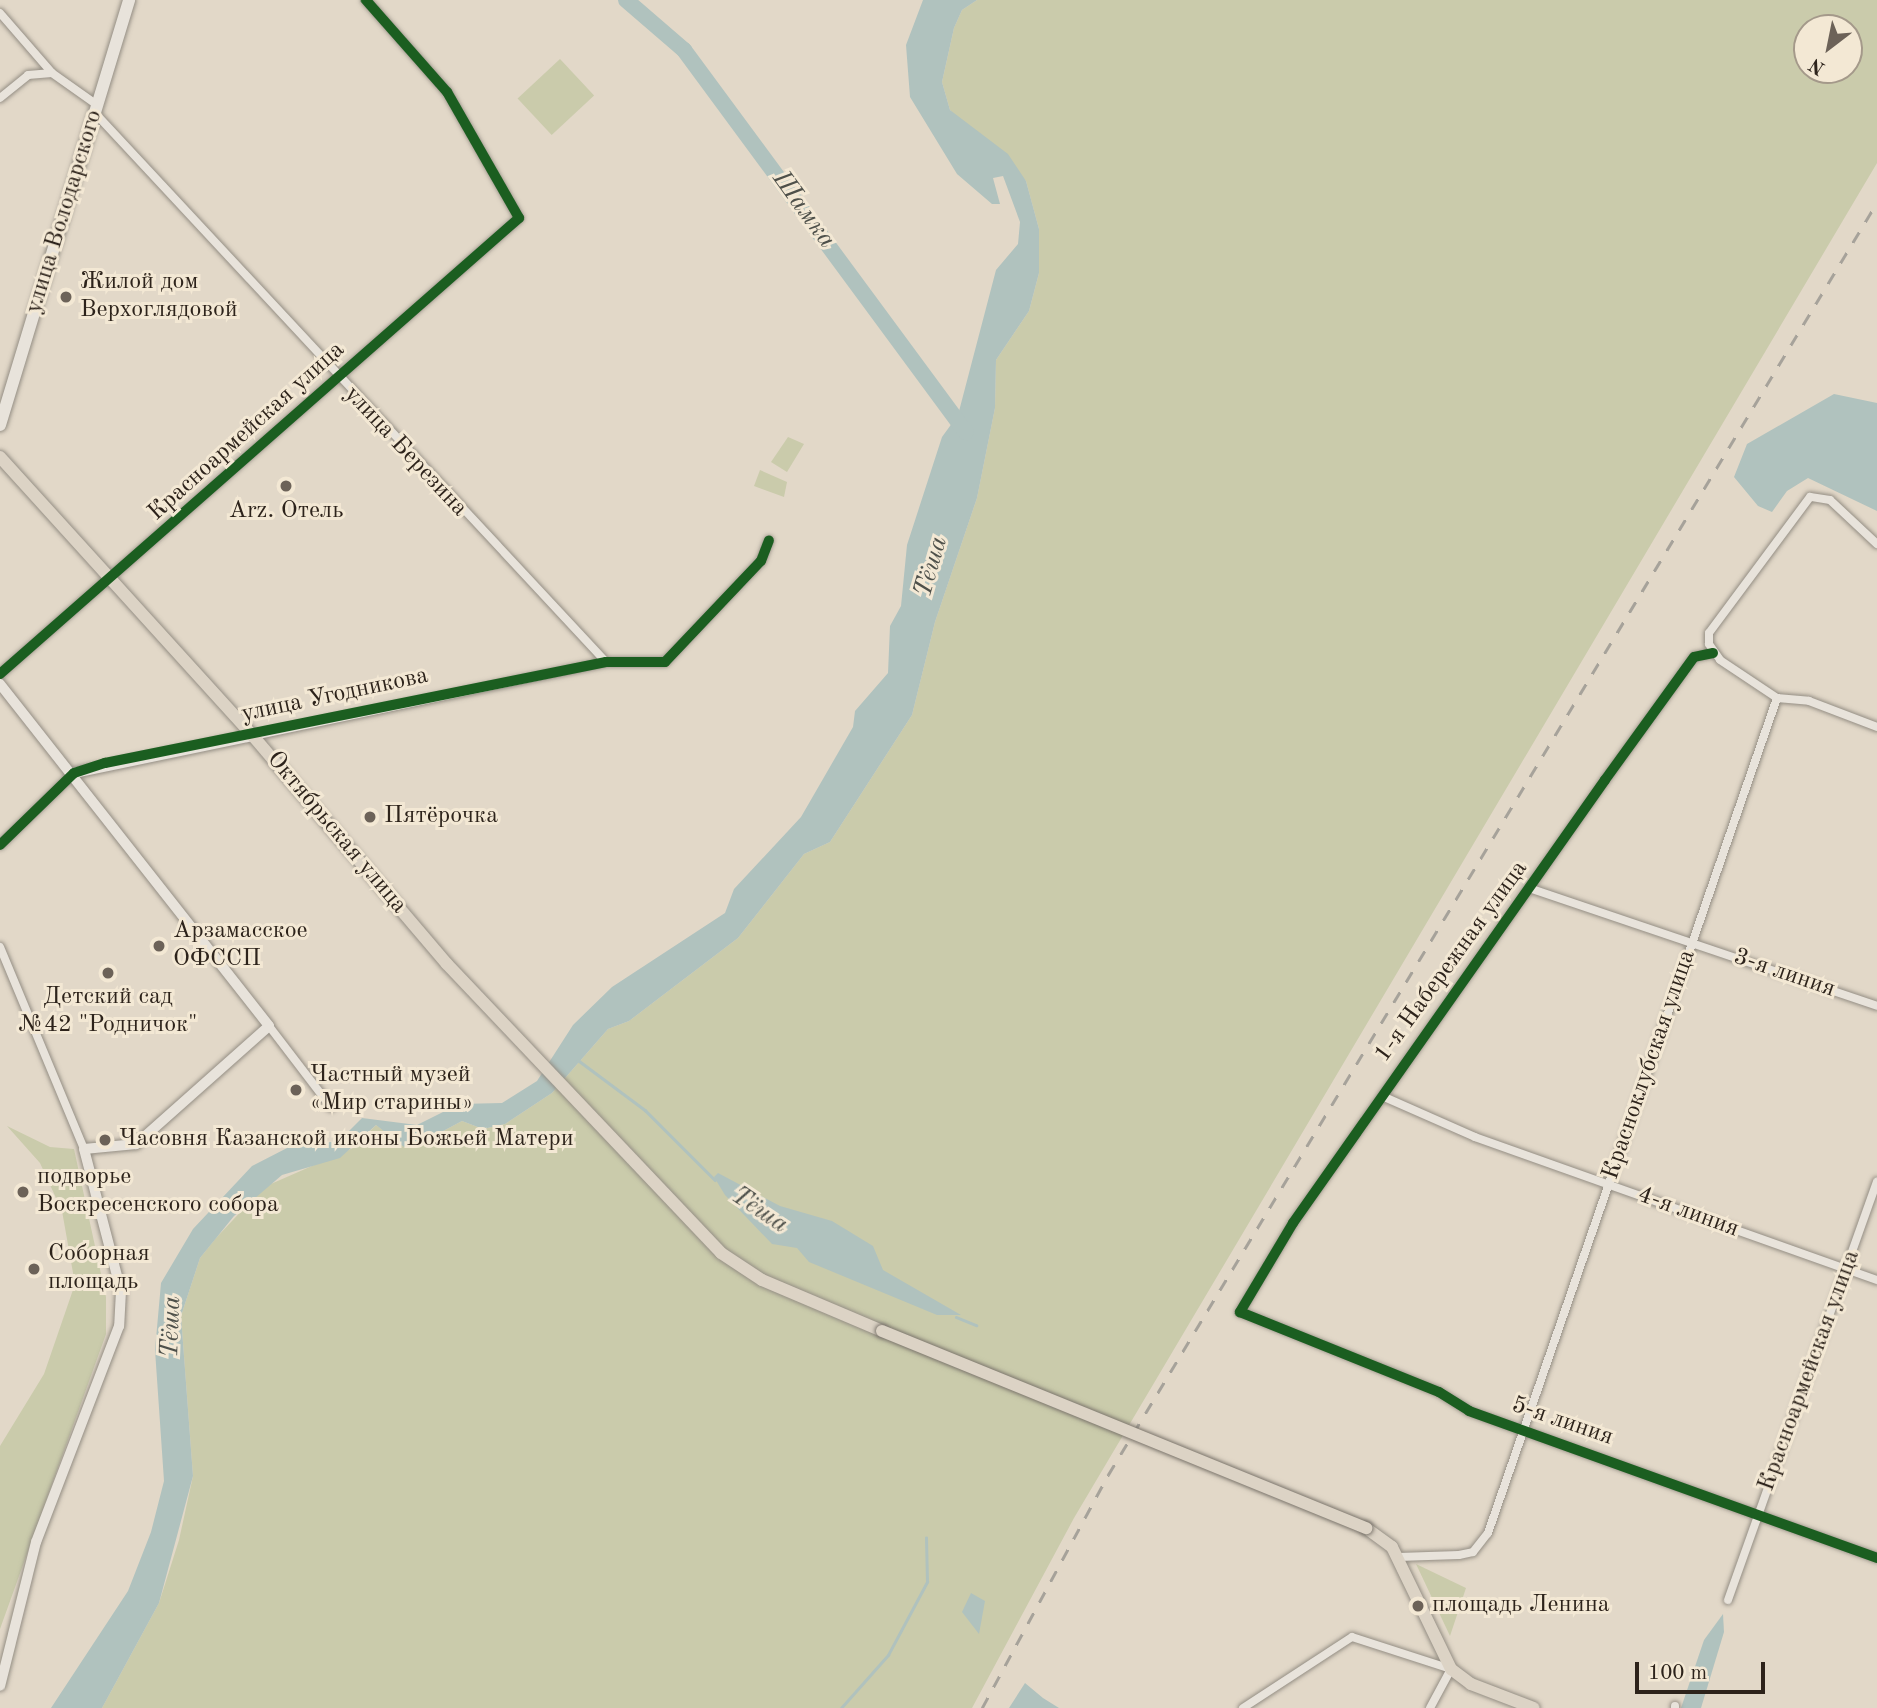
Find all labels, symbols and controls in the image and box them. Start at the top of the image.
north arrow [1793,14,1863,84]
text: N [1806,54,1829,77]
street label: улица Володарского [20,107,110,317]
water label: Шамка [764,165,842,255]
place label: Жилой дом Верхоглядовой [80,269,238,325]
marker: Жилой дом Верхоглядовой [58,289,74,305]
street label: Красноармейская улица [143,336,351,528]
street label: улица Березина [337,381,473,523]
marker: Arz. Отель [278,478,294,494]
place label: Arz. Отель [229,498,343,526]
water label: Тёша [908,533,956,601]
street label: улица Угодникова [239,662,431,730]
street label: Октябрьская улица [260,746,412,920]
place label: Пятёрочка [384,803,498,831]
marker: Пятёрочка [362,809,378,825]
street label: 1-я Набережная улица [1369,856,1535,1068]
place label: Арзамасское ОФССП [173,918,308,974]
marker: Арзамасское ОФССП [151,938,167,954]
street label: 3-я линия [1729,943,1839,1005]
street label: Красноклубская улица [1597,946,1703,1184]
marker: Детский сад №42 "Родничок" [100,965,116,981]
place label: Детский сад №42 "Родничок" [18,984,198,1040]
place label: Частный музей «Мир старины» [310,1062,473,1118]
marker: Частный музей «Мир старины» [288,1082,304,1098]
place label: Часовня Казанской иконы Божьей Матери [119,1126,574,1154]
marker: Часовня Казанской иконы Божьей Матери [97,1132,113,1148]
place label: подворье Воскресенского собора [37,1164,279,1220]
water label: Тёша [724,1181,794,1241]
street label: 4-я линия [1633,1181,1743,1245]
marker: подворье Воскресенского собора [15,1184,31,1200]
place label: Соборная площадь [48,1241,150,1297]
street label: Красноармейская улица [1753,1247,1867,1495]
marker: Соборная площадь [26,1261,42,1277]
water label: Тёша [155,1295,189,1359]
street label: 5-я линия [1507,1391,1617,1453]
place label: площадь Ленина [1432,1592,1610,1620]
marker: площадь Ленина [1410,1598,1426,1614]
scale bar [1639,1648,1769,1692]
text: 100 m [1648,1663,1707,1684]

